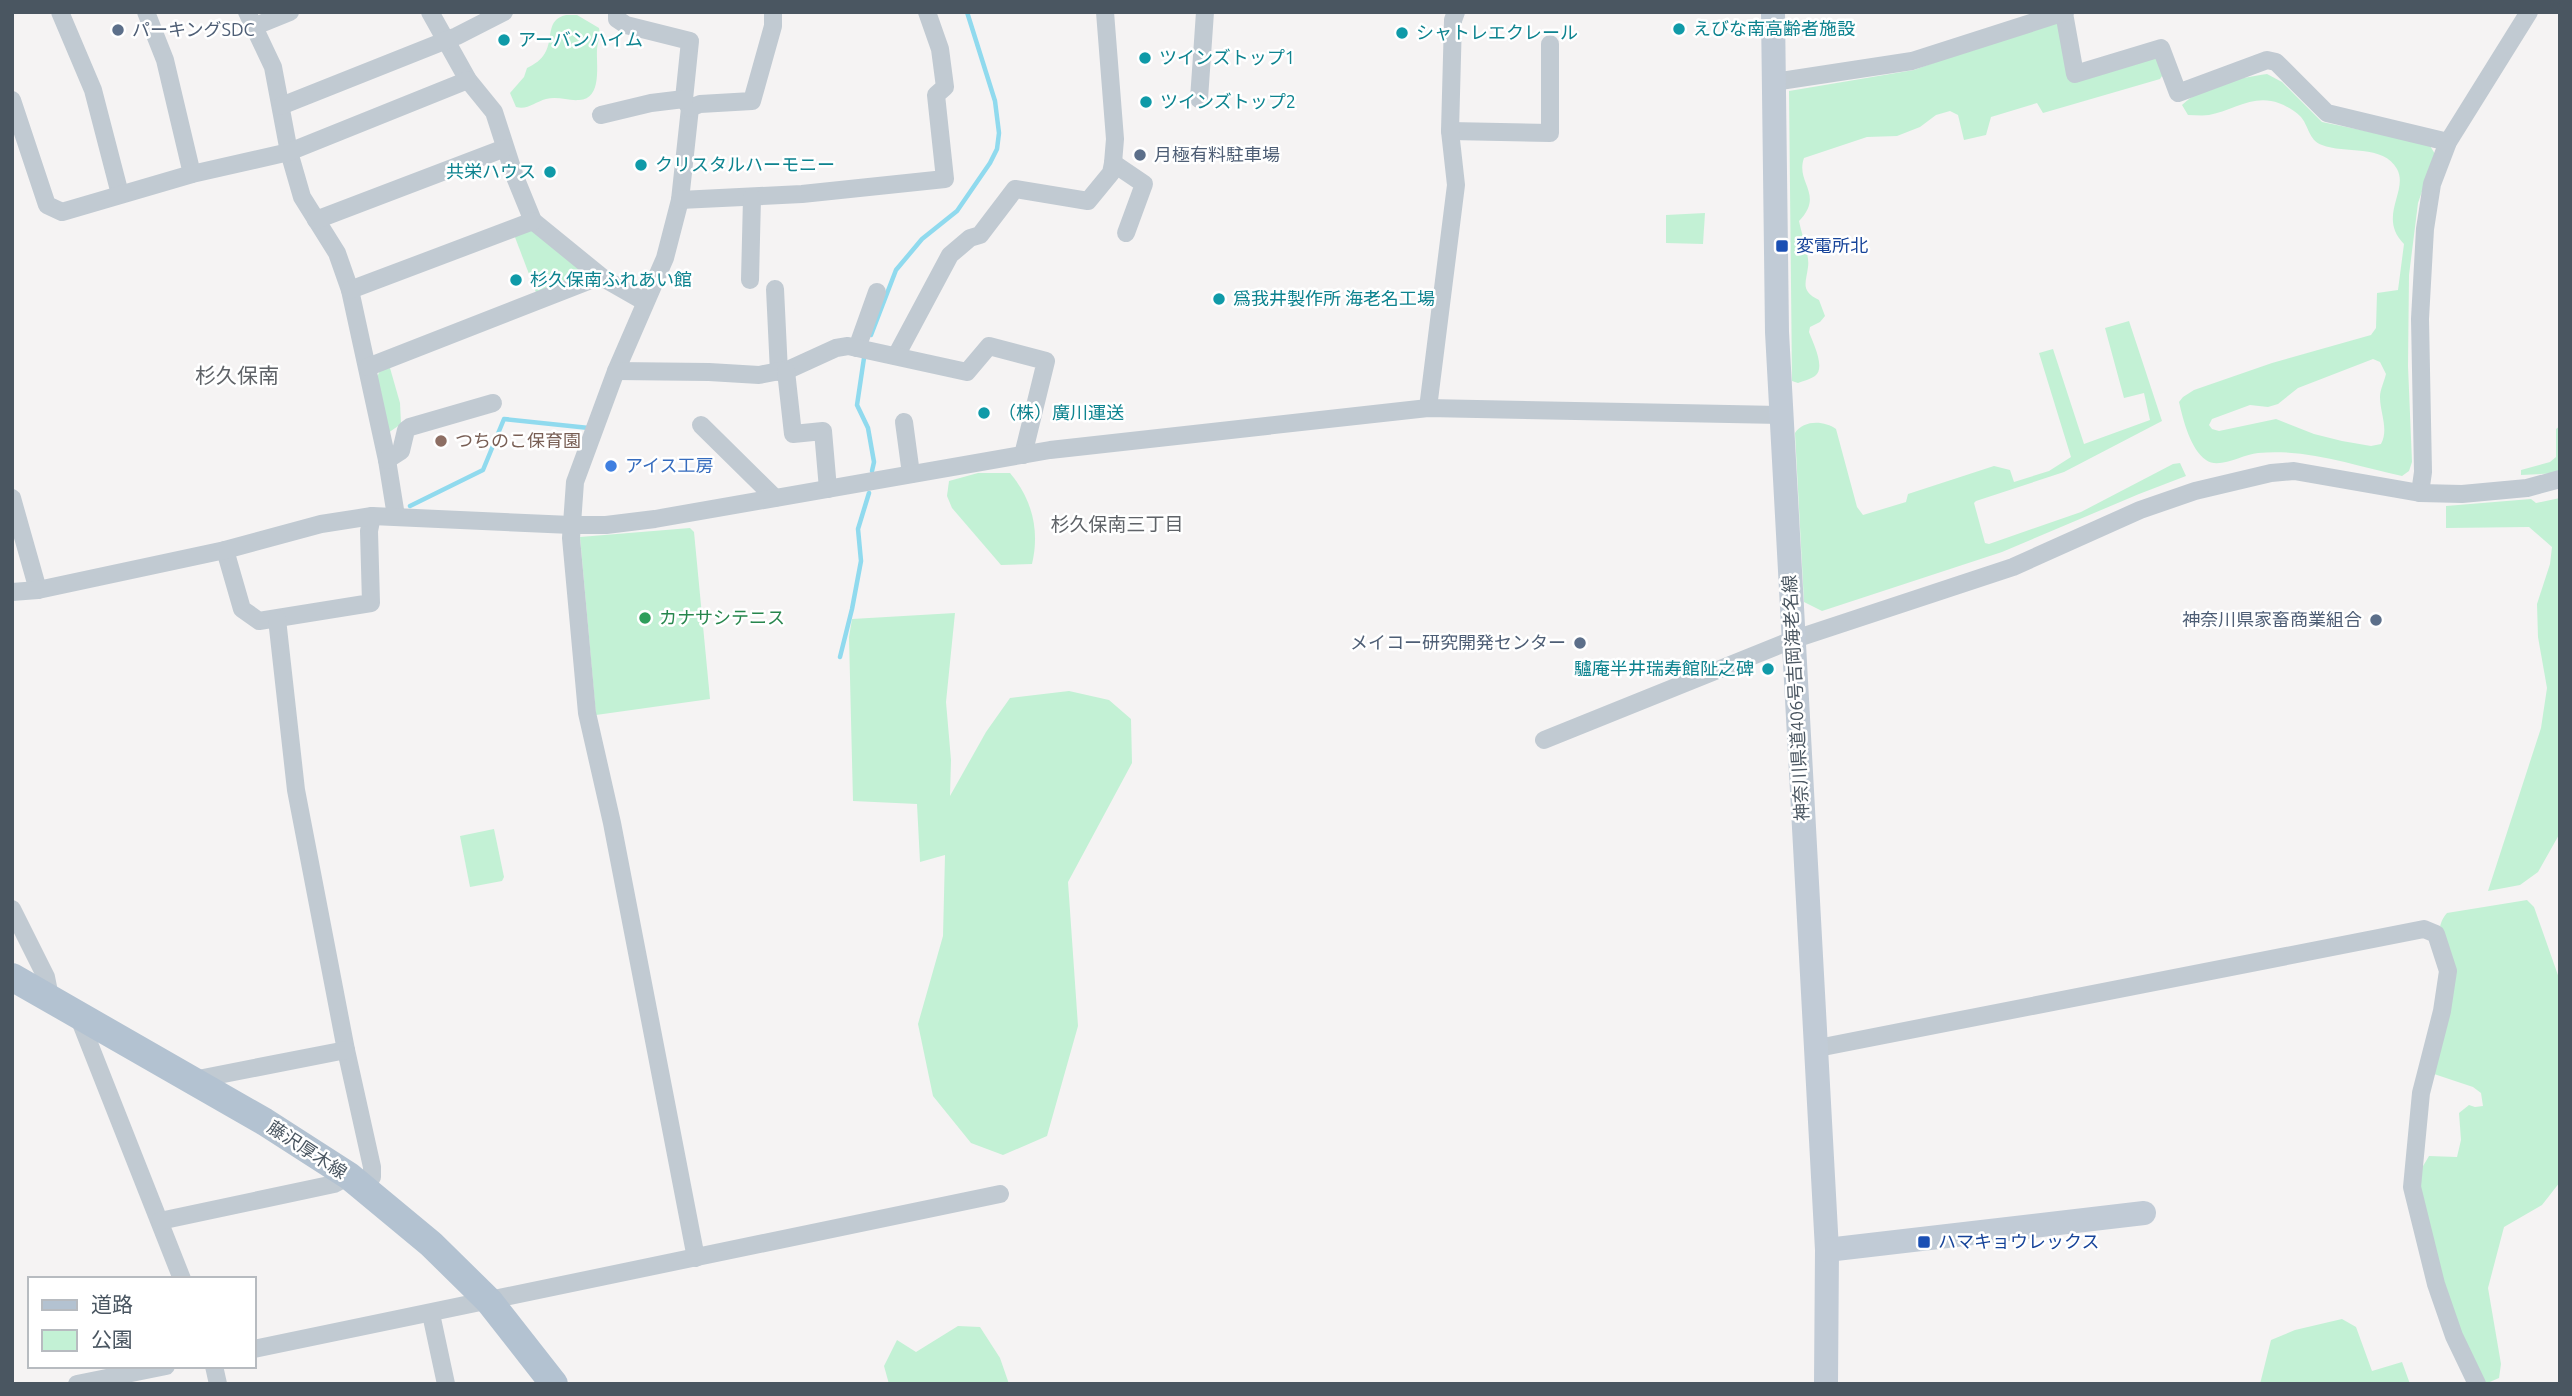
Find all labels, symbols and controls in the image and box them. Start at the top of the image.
place label: えびな南高齢者施設 [1693,18,1855,38]
place label: パーキングSDC [132,19,255,39]
marker: えびな南高齢者施設 [1671,21,1687,37]
marker: パーキングSDC [110,22,126,38]
place label: シャトレエクレール [1416,22,1578,42]
marker: シャトレエクレール [1394,25,1410,41]
place label: アーバンハイム [518,29,643,49]
marker: アーバンハイム [496,32,512,48]
place label: ツインズトップ1 [1159,47,1295,67]
marker: ツインズトップ1 [1137,50,1153,66]
place label: ツインズトップ2 [1160,91,1296,111]
marker: ツインズトップ2 [1138,94,1154,110]
place label: 月極有料駐車場 [1154,144,1280,164]
marker: 月極有料駐車場 [1132,147,1148,163]
place label: クリスタルハーモニー [655,154,835,174]
marker: クリスタルハーモニー [633,157,649,173]
place label: 共栄ハウス [446,161,536,181]
marker: 共栄ハウス [542,164,558,180]
place label: 変電所北 [1796,235,1868,255]
marker: 変電所北 [1774,238,1790,254]
place label: 杉久保南ふれあい館 [530,269,692,289]
marker: 杉久保南ふれあい館 [508,272,524,288]
place label: 爲我井製作所 海老名工場 [1233,288,1435,308]
marker: 爲我井製作所 海老名工場 [1211,291,1227,307]
district label: 杉久保南 [195,363,279,387]
place label: （株）廣川運送 [998,402,1124,422]
marker: （株）廣川運送 [976,405,992,421]
place label: つちのこ保育園 [455,430,581,450]
marker: つちのこ保育園 [433,433,449,449]
place label: アイス工房 [625,455,714,475]
marker: アイス工房 [603,458,619,474]
district label: 杉久保南三丁目 [1050,513,1184,535]
street label: 神奈川県道406号吉岡海老名線 [1779,574,1811,822]
place label: カナサシテニス [659,607,785,627]
place label: 神奈川県家畜商業組合 [2182,609,2362,629]
marker: カナサシテニス [637,610,653,626]
marker: 神奈川県家畜商業組合 [2368,612,2384,628]
place label: メイコー研究開発センター [1350,632,1566,652]
marker: メイコー研究開発センター [1572,635,1588,651]
place label: 驢庵半井瑞寿館阯之碑 [1574,658,1754,678]
marker: 驢庵半井瑞寿館阯之碑 [1760,661,1776,677]
street label: 藤沢厚木線 [264,1116,351,1182]
place label: ハマキョウレックス [1938,1231,2099,1251]
marker: ハマキョウレックス [1916,1234,1932,1250]
legend [28,1277,256,1368]
text: 道路 [91,1292,133,1316]
text: 公園 [91,1327,133,1351]

